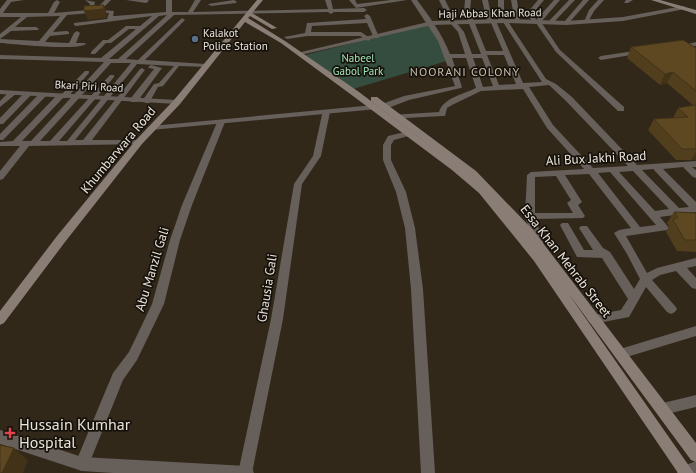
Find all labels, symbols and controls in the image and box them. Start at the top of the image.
street label: Haji Abbas Khan Road [438,5,542,21]
place label: Kalakot Police Station [203,26,268,53]
marker: Kalakot Police Station [190,34,200,44]
park label: Nabeel Gabol Park [333,51,384,78]
district label: NOORANI COLONY [410,64,520,79]
street label: Bkari Piri Road [54,77,124,95]
street label: Khumbarwara Road [77,103,159,197]
street label: Ali Bux Jakhi Road [545,147,647,169]
street label: Essa Khan Mehrab Street [517,201,616,321]
street label: Abu Manzil Gali [131,225,173,313]
street label: Ghausia Gali [253,253,281,323]
place label: Hussain Kumhar Hospital [19,414,131,452]
marker: Hussain Kumhar Hospital [4,427,16,439]

